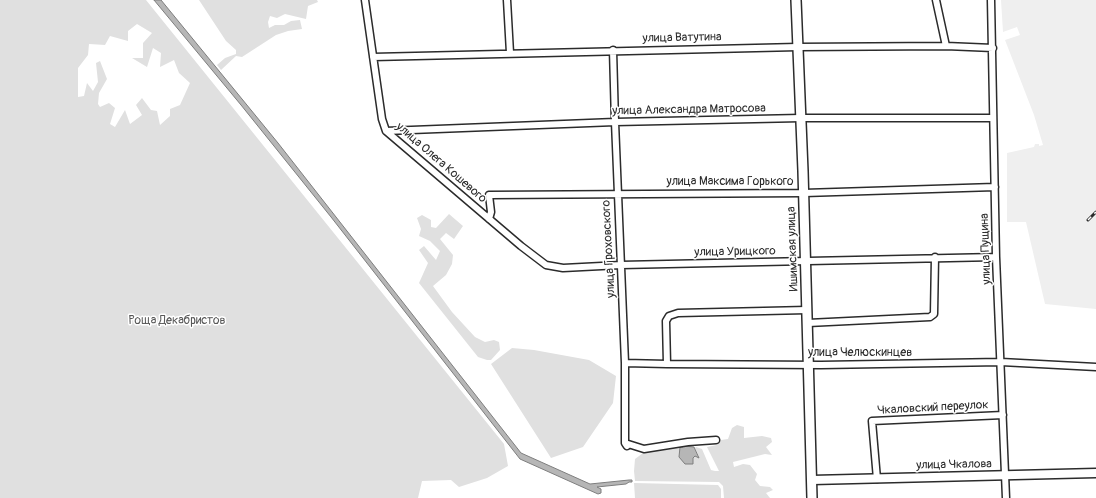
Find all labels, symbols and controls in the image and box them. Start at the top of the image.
street label: улица Ватутина [642,30,722,46]
street label: улица Александра Матросова [612,101,766,119]
street label: улица Олега Кошевого [393,120,489,206]
street label: улица Максима Горького [667,175,793,189]
street label: улица Гроховского [599,200,619,298]
street label: Ишимская улица [784,206,802,292]
street label: улица Пущина [978,213,994,285]
street label: улица Урицкого [694,244,776,260]
park label: Роща Декабристов [129,314,225,328]
street label: улица Челюскинцев [808,346,912,360]
street label: Чкаловский переулок [877,398,989,418]
street label: улица Чкалова [916,457,992,473]

